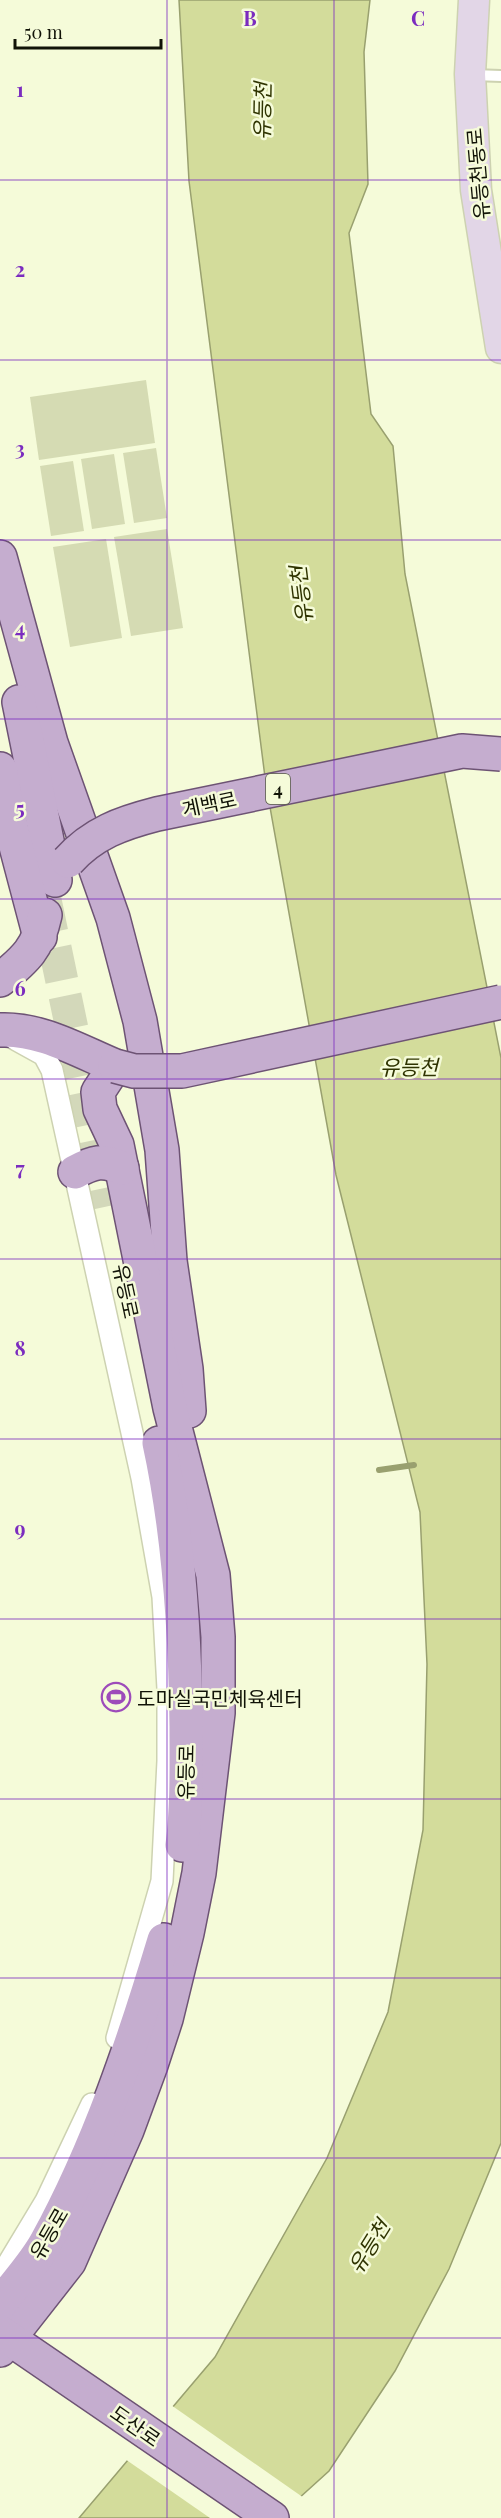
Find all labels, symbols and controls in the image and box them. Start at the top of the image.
text: B [243,4,257,31]
text: C [411,4,425,31]
scale bar [15,12,160,50]
text: 50 m [24,20,63,44]
text: 1 [16,75,24,102]
water label: 유등천 [246,79,276,140]
street label: 유등천동로 [460,127,494,221]
text: 2 [15,255,25,282]
text: 3 [15,434,25,461]
water label: 유등천 [282,562,317,625]
text: 4 [15,614,25,641]
road number: 4 [266,774,290,804]
street label: 계백로 [179,784,239,822]
text: 5 [15,794,25,821]
text: 6 [14,974,26,1001]
water label: 유등천 [380,1052,441,1080]
text: 7 [15,1154,25,1181]
street label: 유등로 [108,1261,146,1321]
text: 8 [14,1334,26,1361]
text: 9 [14,1514,26,1541]
sports icon: 도마실국민체육센터 [100,1681,132,1713]
place label: 도마실국민체육센터 [137,1684,303,1711]
street label: 유등로 [171,1744,199,1800]
street label: 유등로 [23,2202,73,2264]
water label: 유등천 [341,2212,397,2278]
street label: 도산로 [106,2398,166,2452]

